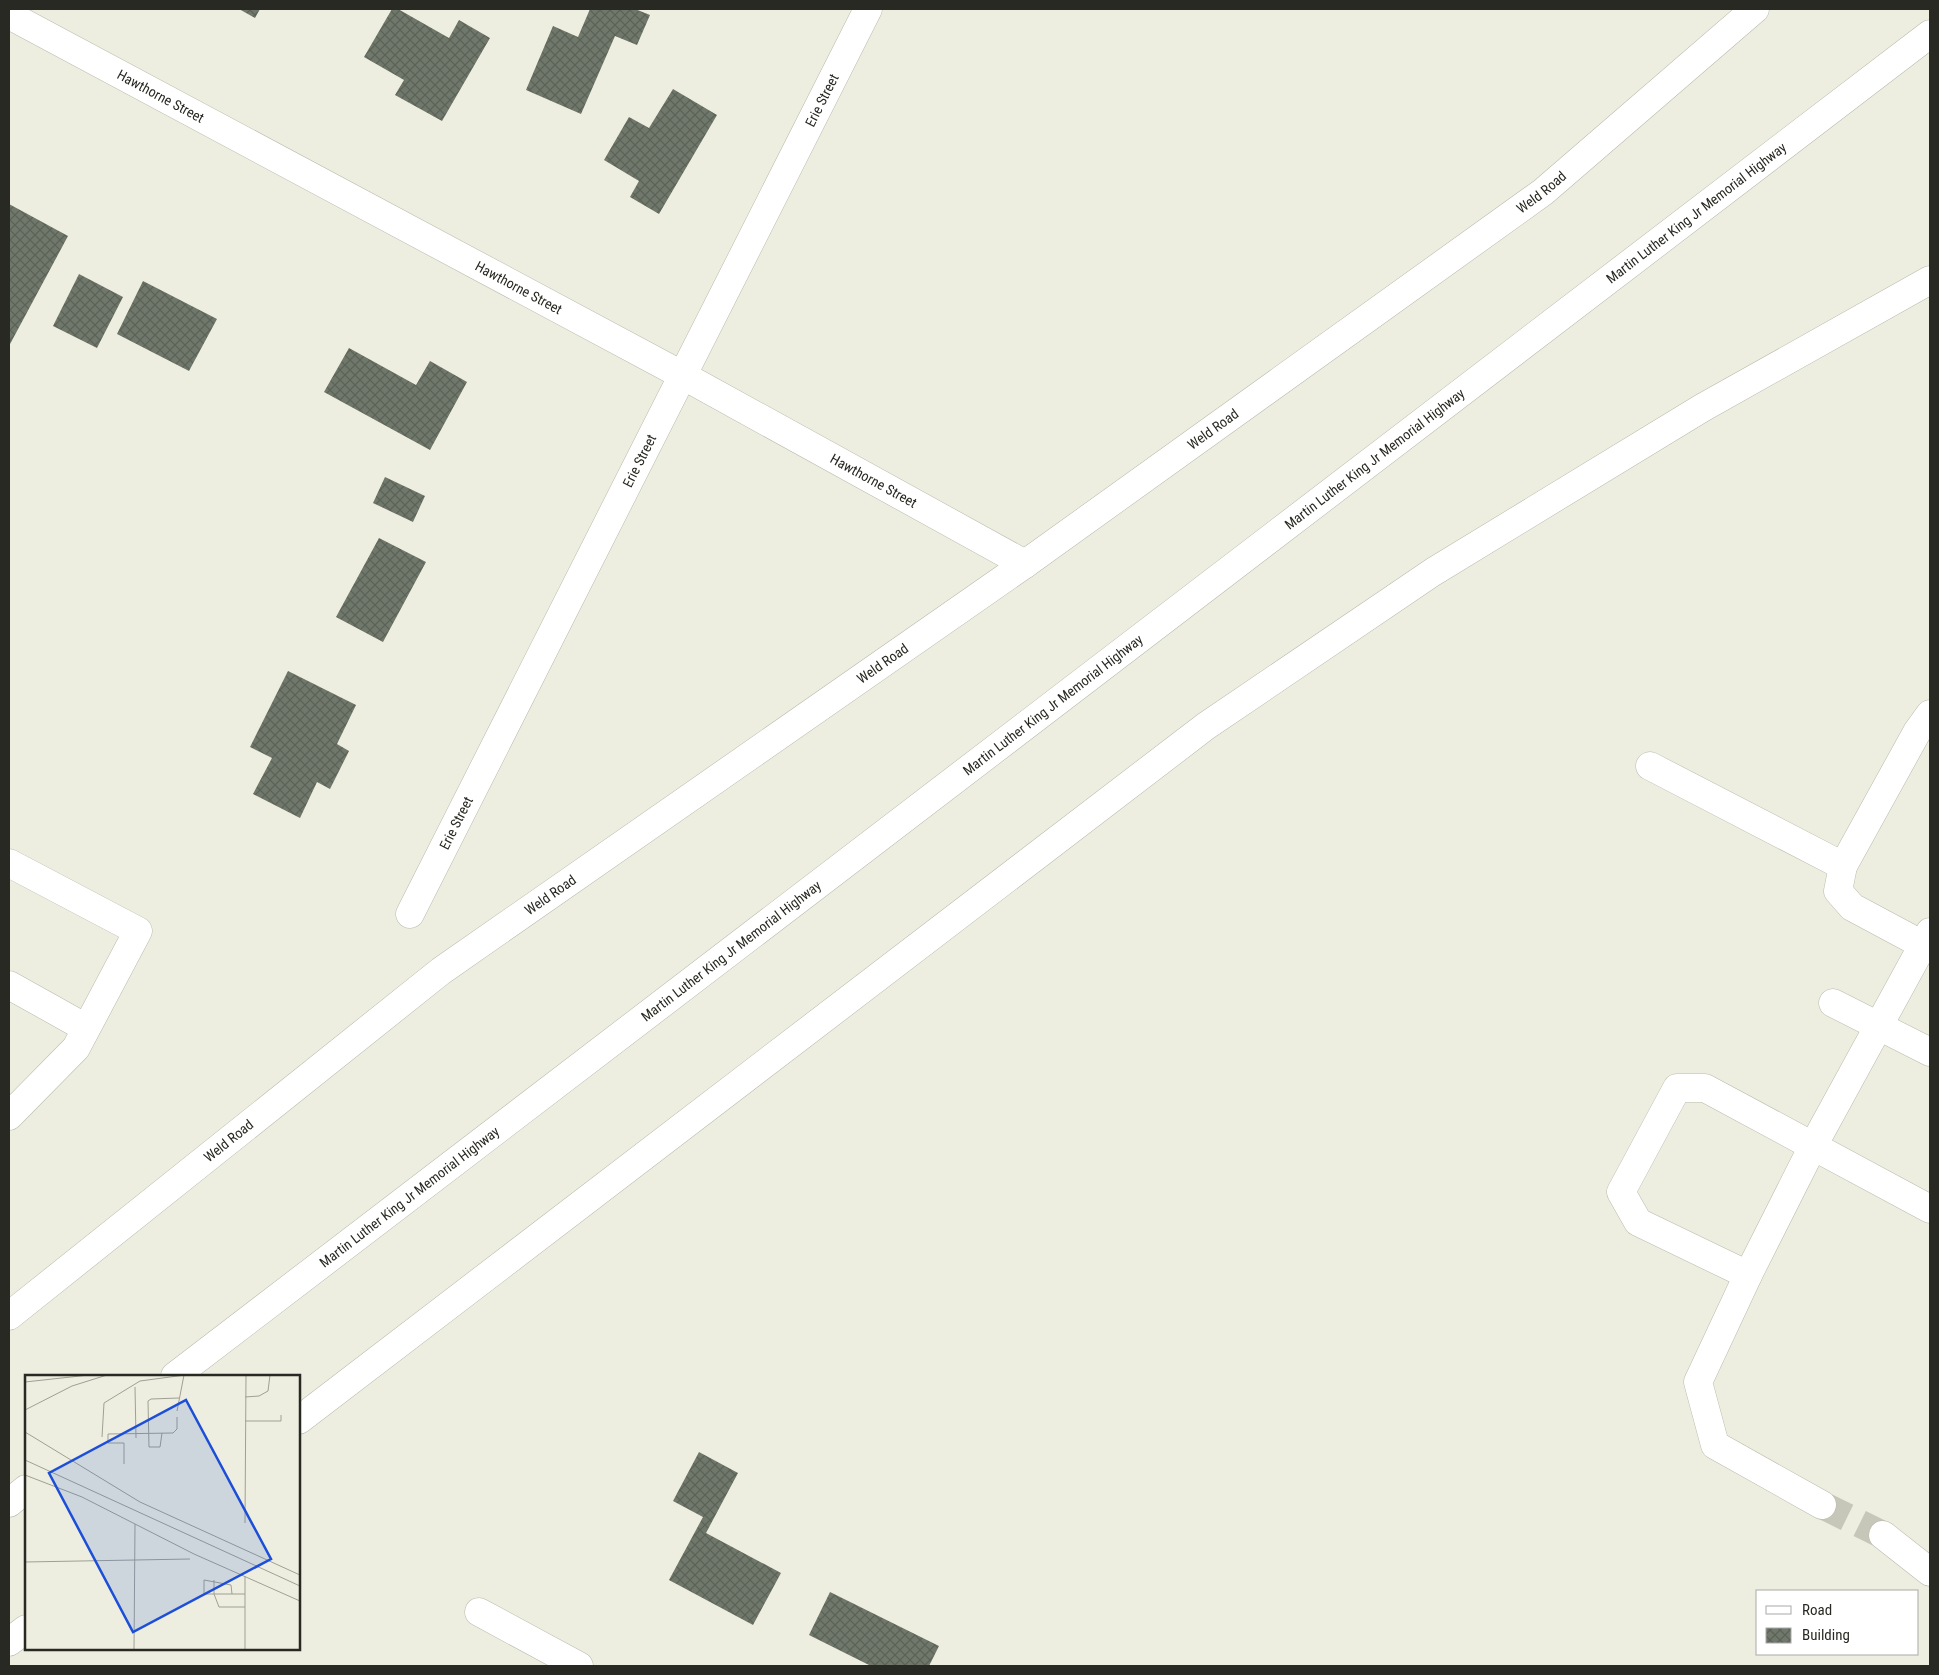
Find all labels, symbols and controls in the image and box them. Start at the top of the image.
street label: Hawthorne Street [115,66,207,126]
street label: Erie Street [802,71,842,129]
street label: Martin Luther King Jr Memorial Highway [1603,139,1789,287]
street label: Weld Road [1513,168,1569,216]
street label: Hawthorne Street [473,258,565,317]
street label: Martin Luther King Jr Memorial Highway [1281,385,1468,533]
street label: Weld Road [1184,405,1241,453]
street label: Erie Street [619,432,659,490]
street label: Hawthorne Street [828,450,920,511]
street label: Martin Luther King Jr Memorial Highway [960,631,1146,779]
street label: Weld Road [854,640,911,687]
street label: Erie Street [436,794,476,852]
street label: Weld Road [522,872,579,918]
street label: Martin Luther King Jr Memorial Highway [638,877,824,1025]
street label: Weld Road [201,1116,256,1165]
street label: Martin Luther King Jr Memorial Highway [316,1123,502,1271]
inset map [25,1375,300,1650]
legend [1756,1590,1919,1655]
text: Road [1802,1601,1832,1619]
text: Building [1802,1626,1850,1644]

